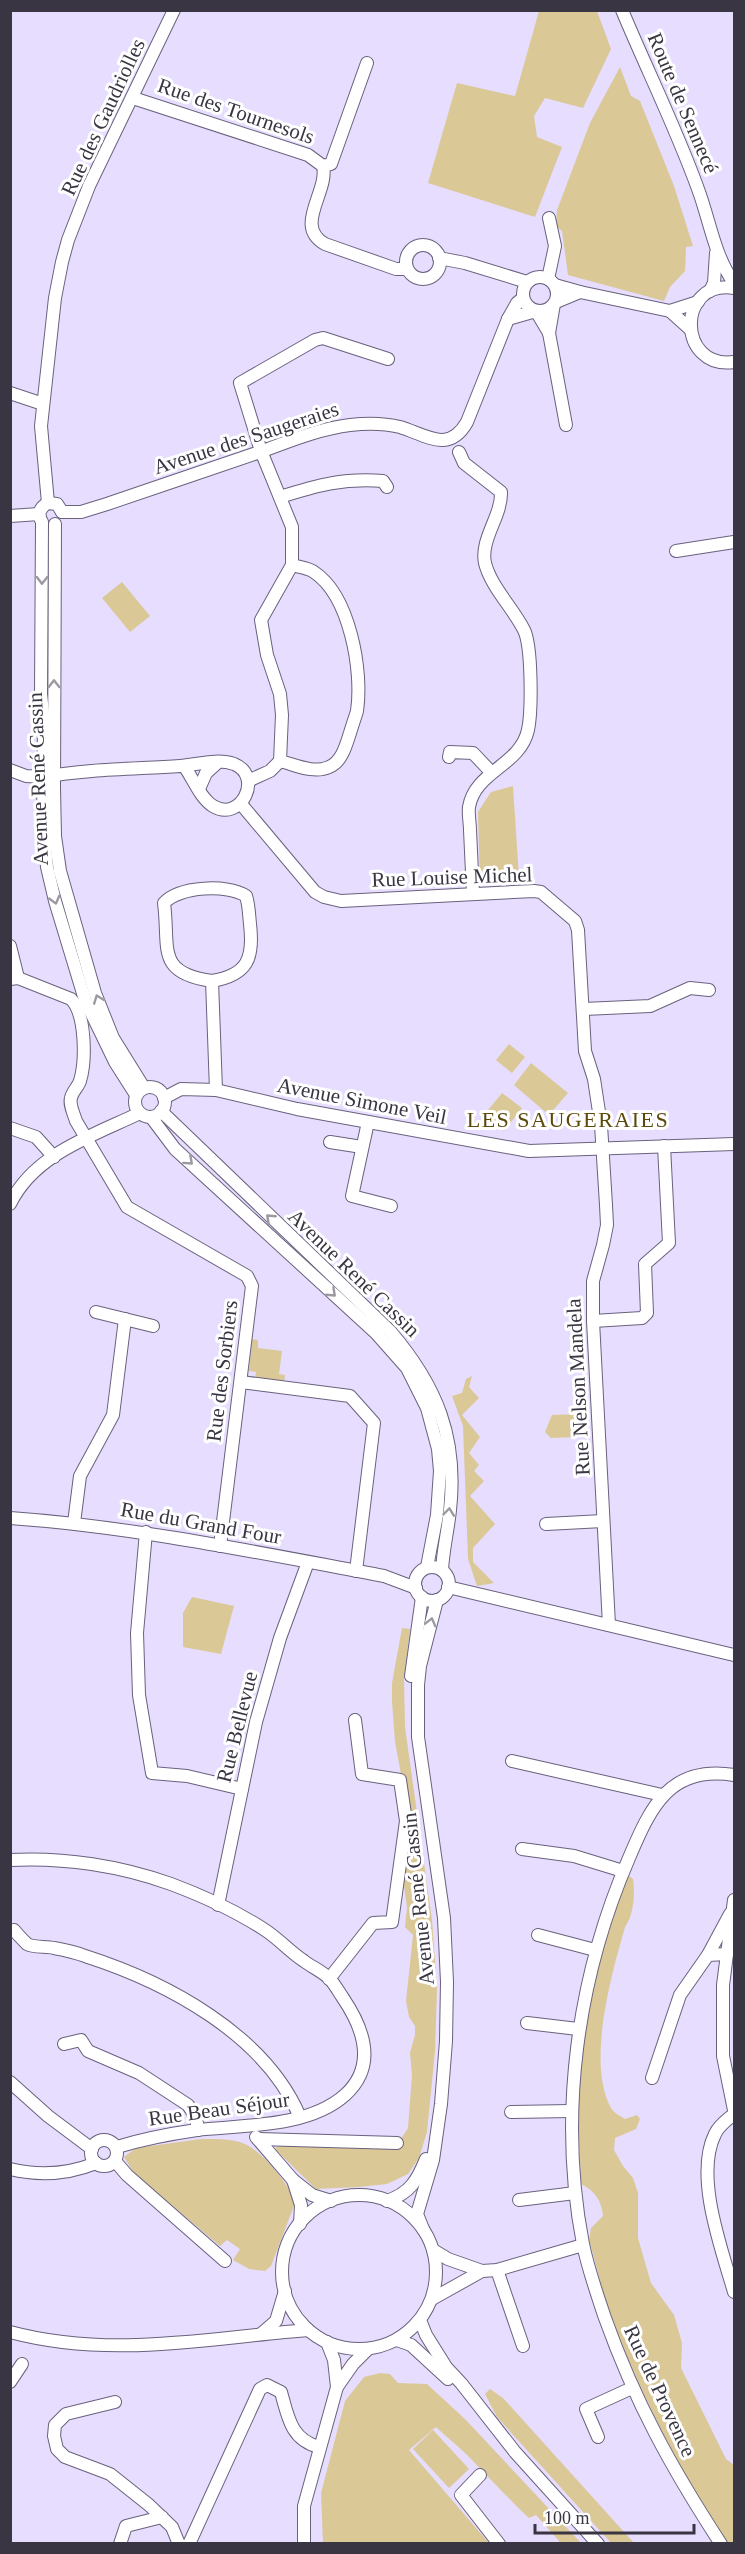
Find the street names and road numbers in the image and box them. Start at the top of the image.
street label: Route de Sennecé [643,29,723,177]
street label: Rue des Gaudriolles [56,35,150,199]
street label: Rue des Tournesols [155,73,317,149]
street label: Avenue des Saugeraies [150,397,342,479]
street label: Avenue René Cassin [23,691,53,866]
street label: Rue Louise Michel [371,862,533,892]
street label: Avenue Simone Veil [275,1073,449,1129]
street label: Avenue René Cassin [283,1204,425,1342]
street label: Rue Nelson Mandela [561,1297,595,1476]
street label: Rue des Sorbiers [201,1299,243,1443]
street label: Rue du Grand Four [119,1497,283,1549]
street label: Rue Bellevue [212,1669,262,1785]
street label: Avenue René Cassin [397,1811,439,1986]
street label: Rue Beau Séjour [147,2087,291,2131]
street label: Rue de Provence [619,2321,701,2461]

